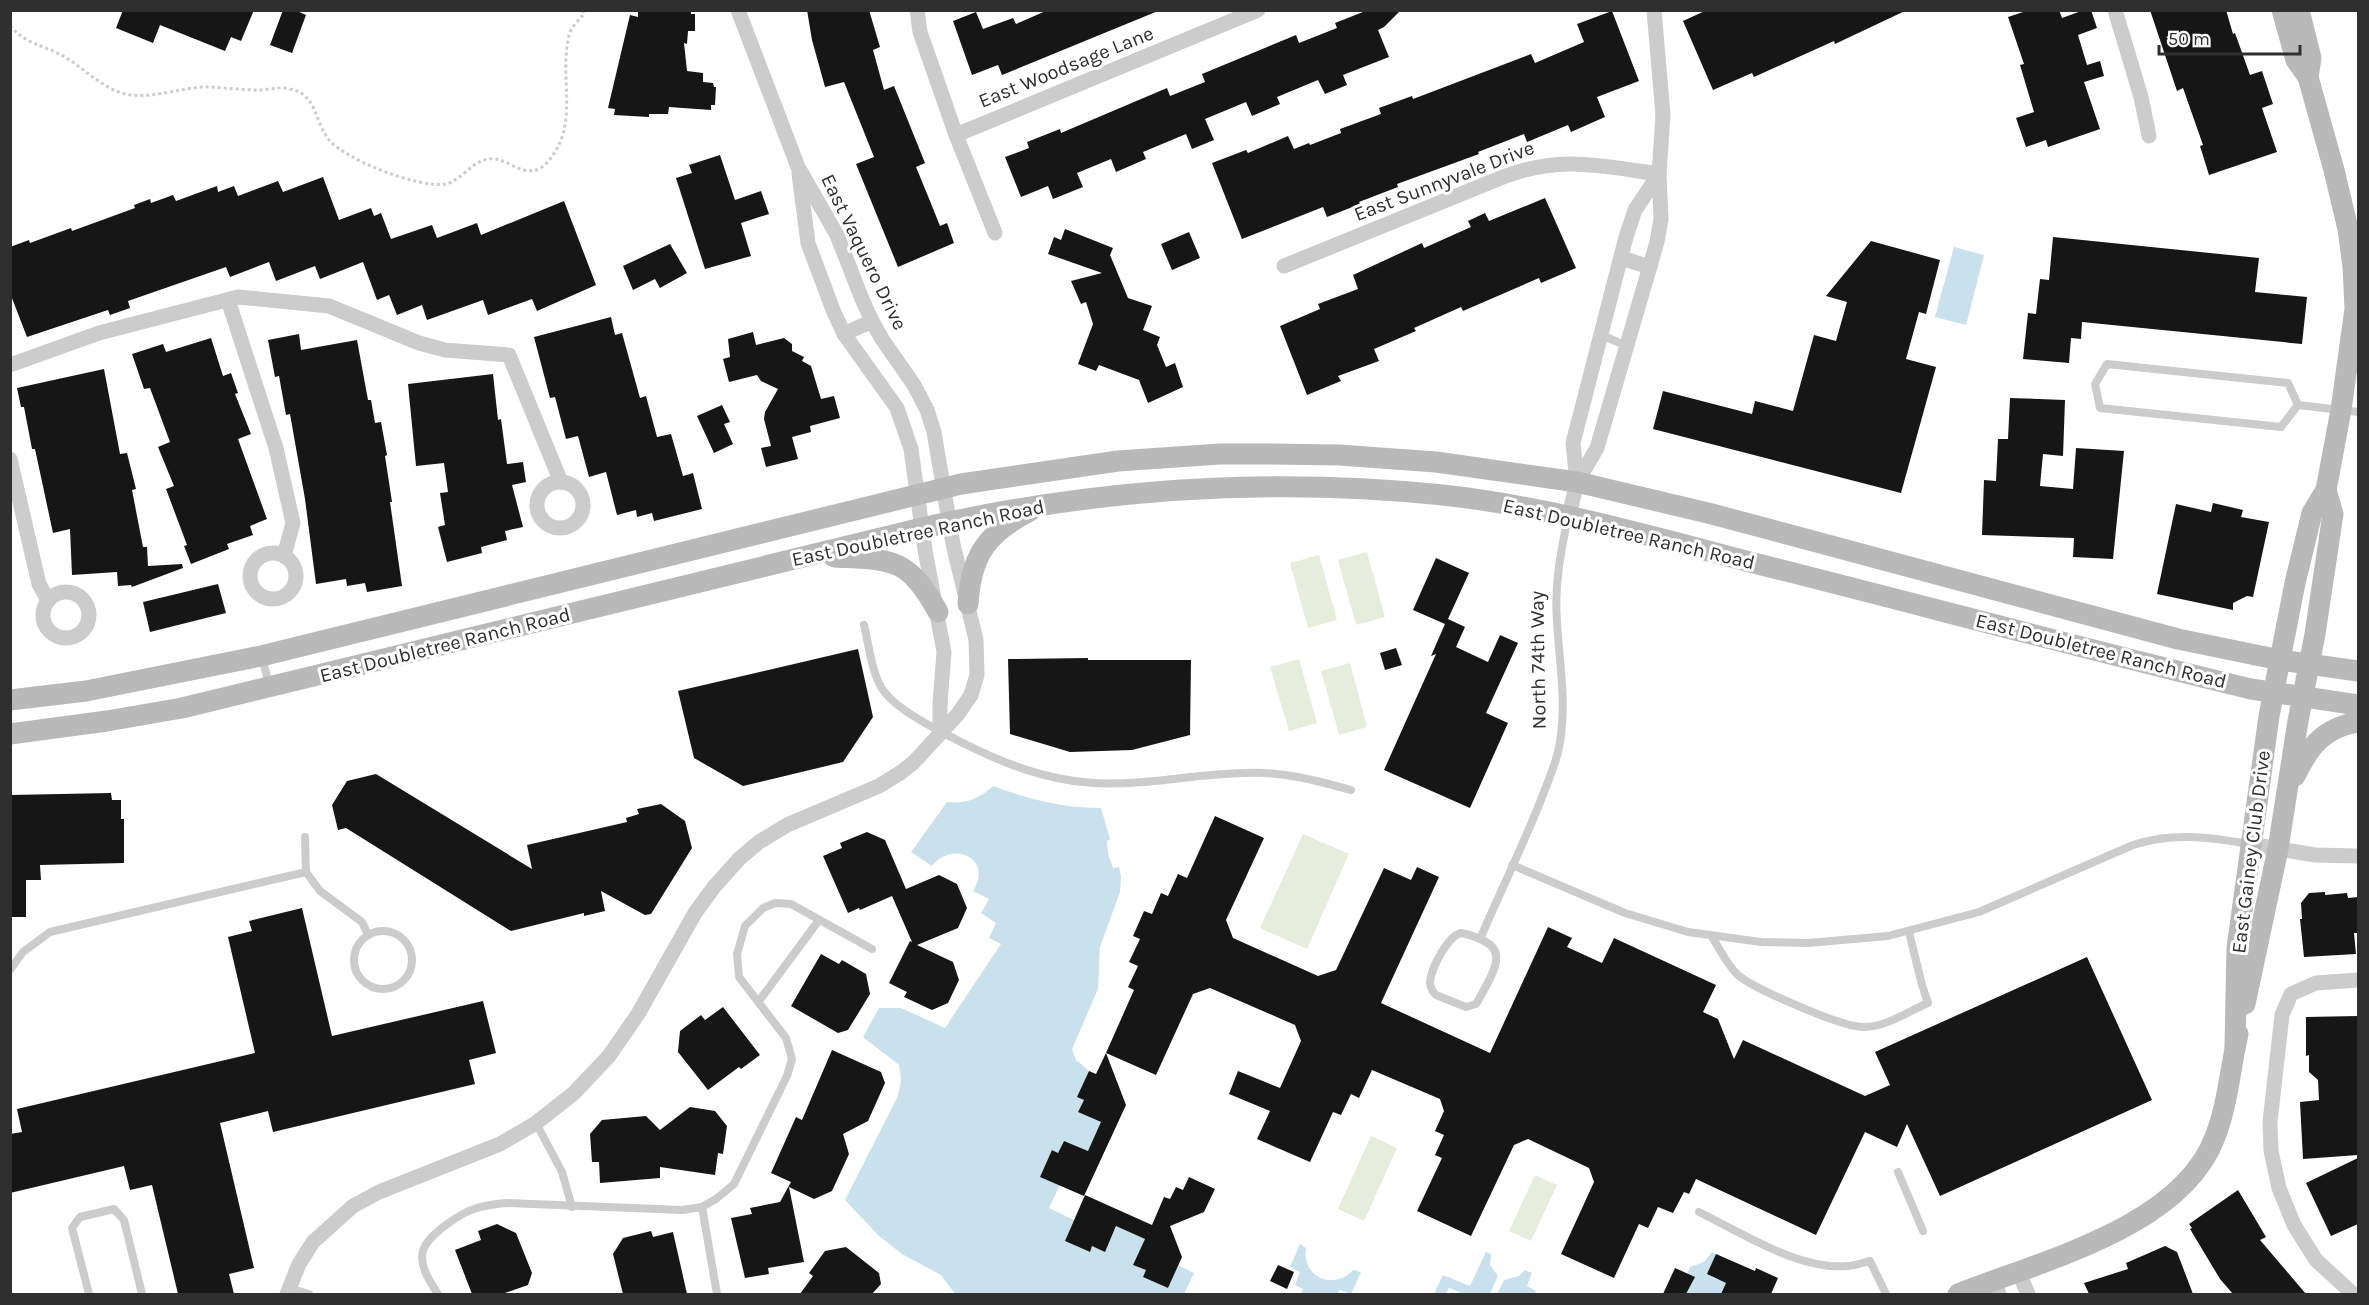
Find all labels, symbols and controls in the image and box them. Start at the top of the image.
scale bar [2159,18,2300,56]
street label: East Woodsage Lane [975,21,1157,113]
text: 50 m [2168,28,2210,50]
street label: East Sunnyvale Drive [1351,136,1537,226]
street label: East Vaquero Drive [816,170,912,334]
street label: East Doubletree Ranch Road [1501,494,1757,574]
street label: East Doubletree Ranch Road [790,495,1046,571]
street label: North 74th Way [1525,590,1551,730]
street label: East Doubletree Ranch Road [317,603,573,687]
street label: East Doubletree Ranch Road [1973,609,2229,693]
street label: East Gainey Club Drive [2227,749,2275,955]

